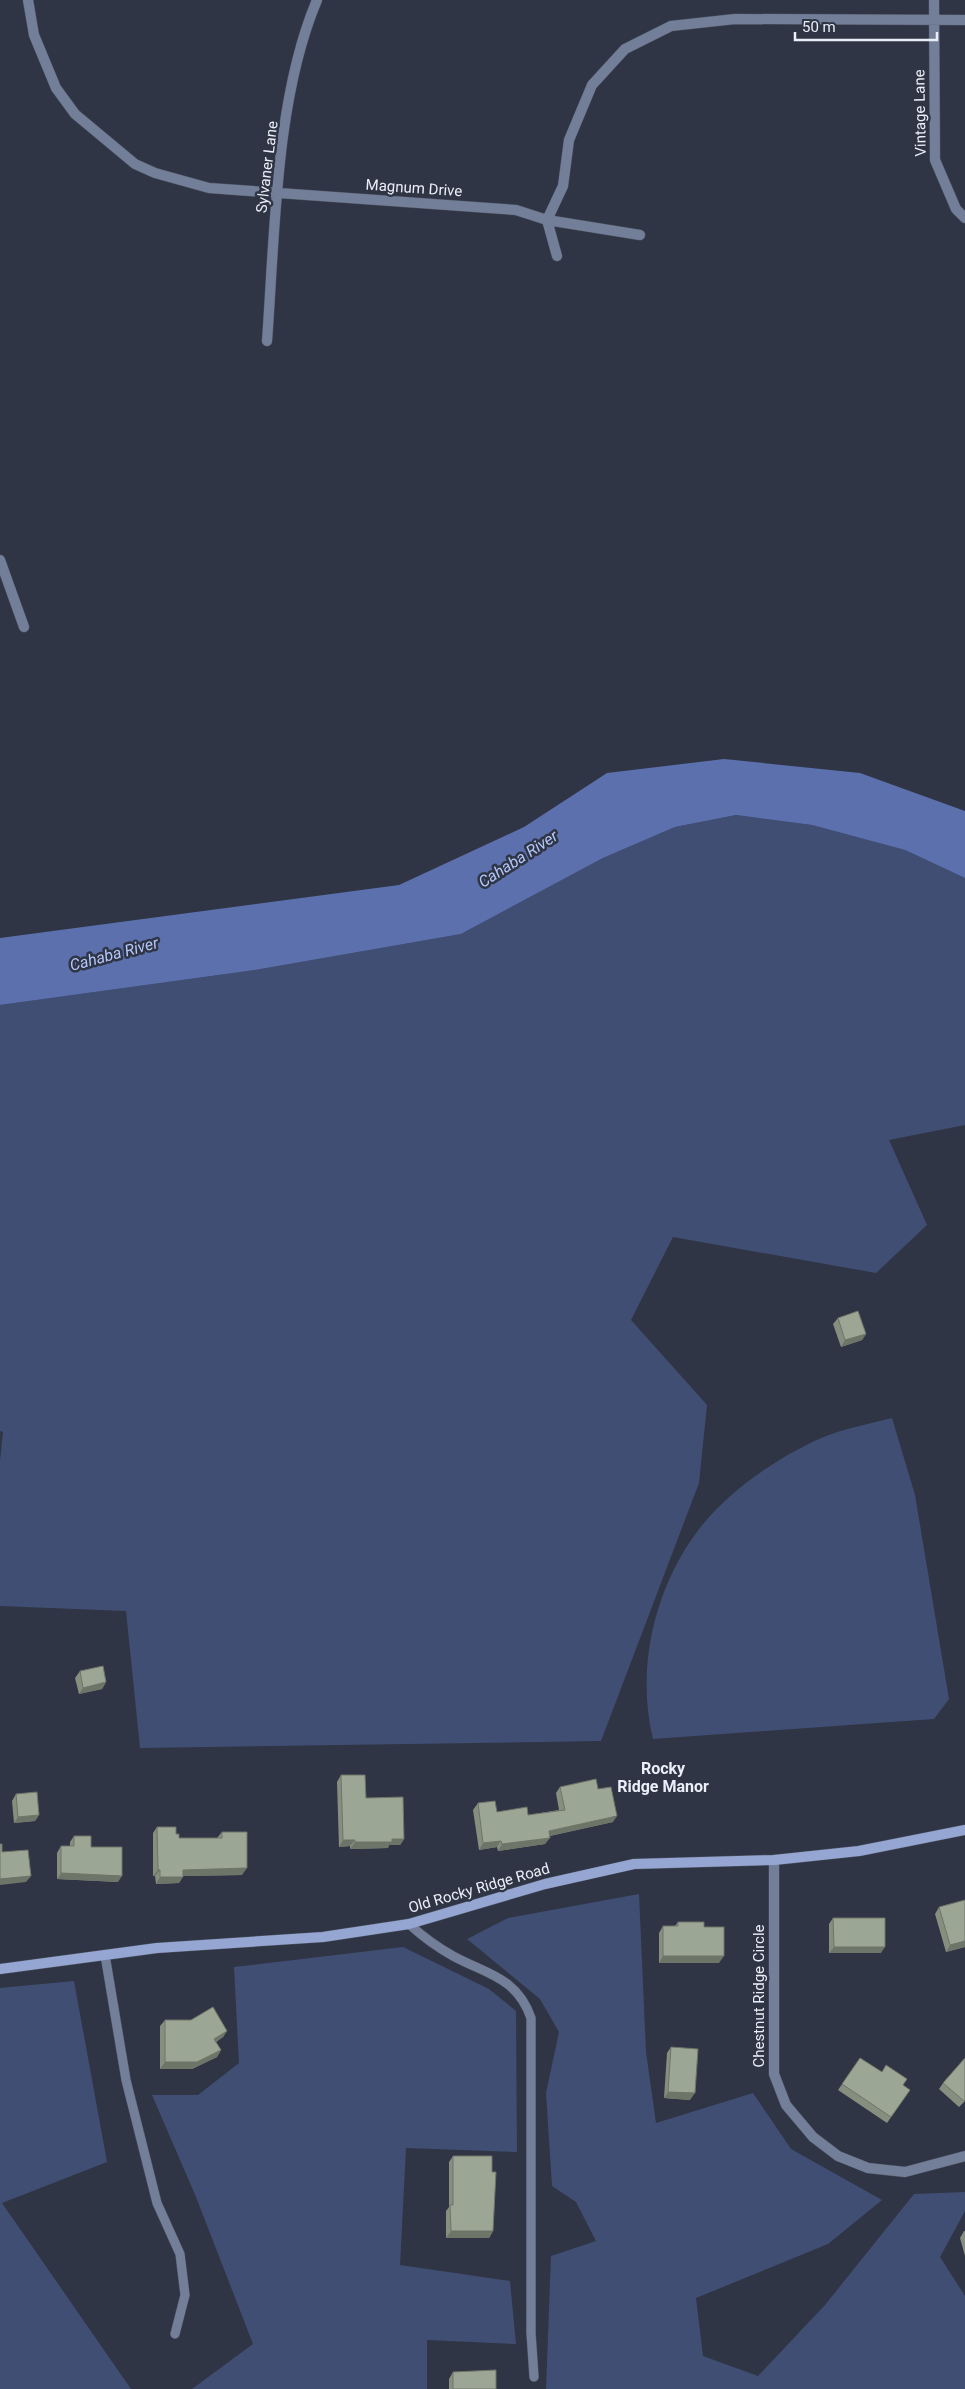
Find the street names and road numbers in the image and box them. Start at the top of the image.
street label: Vintage Lane [910,69,930,157]
street label: Sylvaner Lane [252,120,282,214]
street label: Magnum Drive [365,176,463,200]
street label: Old Rocky Ridge Road [406,1859,552,1917]
street label: Chestnut Ridge Circle [750,1924,768,2068]

